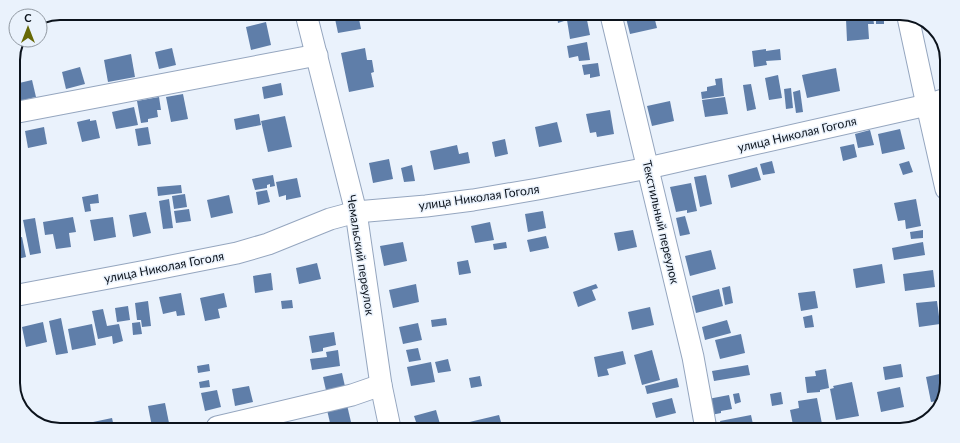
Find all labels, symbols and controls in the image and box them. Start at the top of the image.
north arrow [8,8,48,48]
text: С [24,11,32,24]
street label: улица Николая Гоголя [736,113,858,155]
street label: Текстильный переулок [639,159,683,286]
street label: улица Николая Гоголя [418,181,540,213]
street label: Чемальский переулок [344,194,378,317]
street label: улица Николая Гоголя [103,248,225,286]

